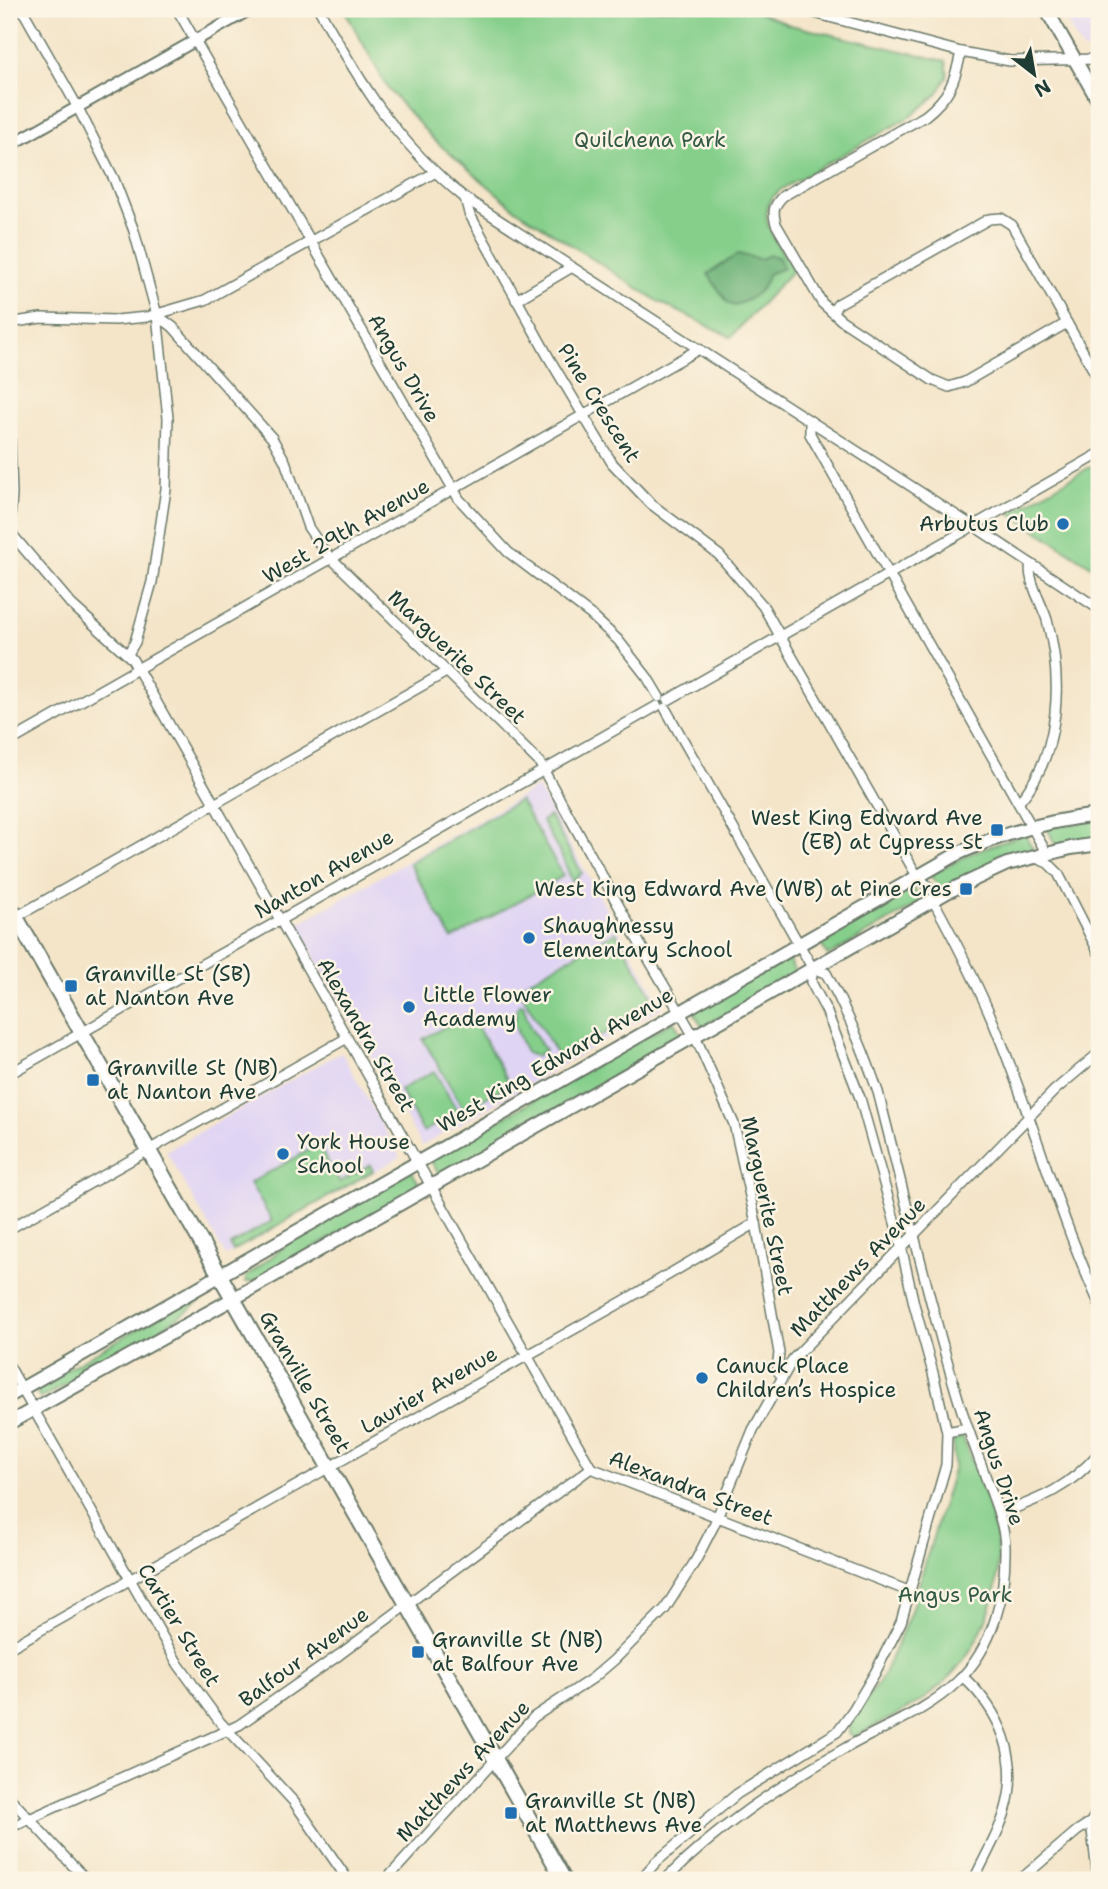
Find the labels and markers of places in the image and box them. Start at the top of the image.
place label: Arbutus Club [919,510,1049,538]
marker: Arbutus Club [1055,516,1071,532]
place label: West King Edward Ave (EB) at Cypress St [751,804,983,856]
marker: West King Edward Ave (EB) at Cypress St [989,822,1005,838]
place label: West King Edward Ave (WB) at Pine Cres [535,875,952,903]
marker: West King Edward Ave (WB) at Pine Cres [958,881,974,897]
place label: Shaughnessy Elementary School [543,912,733,964]
marker: Shaughnessy Elementary School [521,930,537,946]
place label: Granville St (SB) at Nanton Ave [85,960,251,1012]
marker: Granville St (SB) at Nanton Ave [63,978,79,994]
place label: Little Flower Academy [423,981,552,1033]
marker: Little Flower Academy [401,999,417,1015]
place label: Granville St (NB) at Nanton Ave [107,1054,278,1106]
marker: Granville St (NB) at Nanton Ave [85,1072,101,1088]
place label: York House School [297,1128,410,1180]
marker: York House School [275,1146,291,1162]
place label: Canuck Place Children’s Hospice [716,1352,896,1404]
marker: Canuck Place Children’s Hospice [694,1370,710,1386]
place label: Granville St (NB) at Balfour Ave [432,1626,603,1678]
marker: Granville St (NB) at Balfour Ave [410,1644,426,1660]
place label: Granville St (NB) at Matthews Ave [525,1787,702,1839]
marker: Granville St (NB) at Matthews Ave [503,1805,519,1821]

